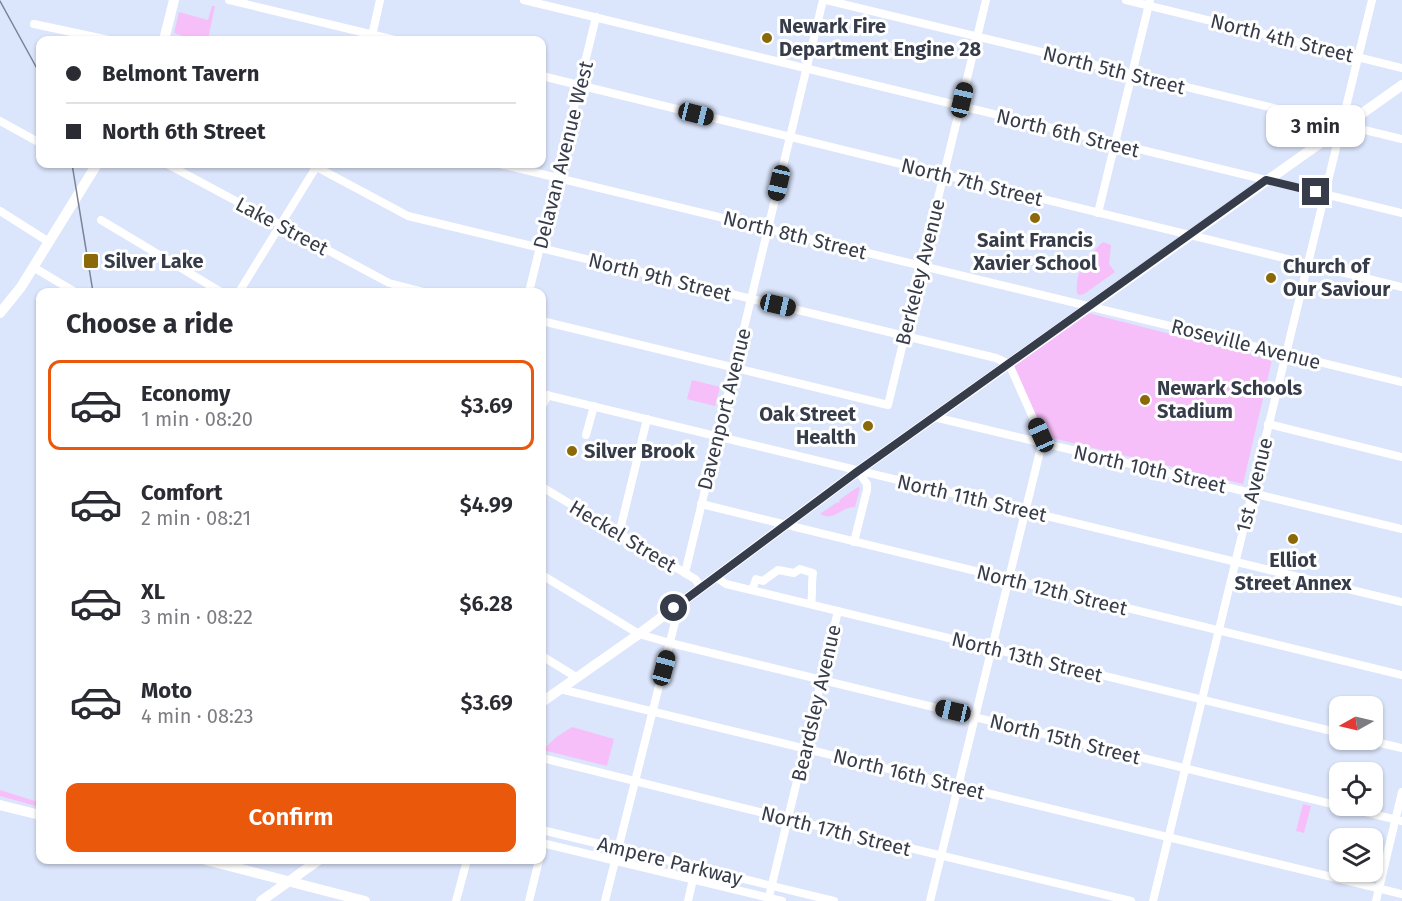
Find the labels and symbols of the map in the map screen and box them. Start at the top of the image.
street label: North 4th Street [1208,9,1357,68]
place label: Newark Fire Department Engine 28 [779,14,982,61]
marker: Newark Fire Department Engine 28 [760,31,774,45]
street label: North 5th Street [1040,41,1188,99]
street label: Delavan Avenue West [528,58,598,252]
car [949,80,975,120]
car [676,101,716,127]
street label: North 6th Street [994,104,1143,163]
callout: 3 min [1266,105,1366,147]
street label: North 7th Street [899,153,1046,211]
car [766,163,792,203]
route end [1302,178,1329,205]
street label: Lake Street [232,192,333,261]
street label: Berkeley Avenue [890,196,950,348]
street label: North 8th Street [721,206,870,265]
marker: Saint Francis Xavier School [1028,211,1042,225]
place label: Saint Francis Xavier School [972,228,1097,275]
street label: North 9th Street [586,248,735,307]
place label: Silver Lake [104,249,204,273]
marker: Silver Lake [82,252,100,270]
place label: Church of Our Saviour [1283,254,1391,301]
marker: Church of Our Saviour [1264,271,1278,285]
car [758,292,798,318]
street label: Roseville Avenue [1169,314,1323,374]
street label: Davenport Avenue [692,326,756,492]
place label: Newark Schools Stadium [1157,376,1303,423]
marker: Newark Schools Stadium [1138,393,1152,407]
place label: Oak Street Health [759,402,856,449]
car [1025,415,1057,455]
marker: Oak Street Health [861,419,875,433]
street label: 1st Avenue [1231,435,1277,535]
place label: Silver Brook [584,439,696,463]
street label: North 10th Street [1071,440,1229,498]
marker: Silver Brook [565,444,579,458]
street label: North 11th Street [895,469,1050,527]
street label: Heckel Street [565,495,681,578]
marker: Elliot Street Annex [1286,532,1300,546]
place label: Elliot Street Annex [1234,548,1352,595]
street label: North 12th Street [974,560,1131,621]
route start [660,594,687,621]
street label: Beardsley Avenue [786,622,846,784]
street label: North 13th Street [949,627,1106,688]
car [651,648,677,688]
north arrow [1329,696,1383,750]
car [933,698,973,724]
street label: North 15th Street [987,709,1144,770]
street label: North 16th Street [831,744,988,805]
street label: North 17th Street [759,801,914,861]
street label: Ampere Parkway [595,831,745,891]

